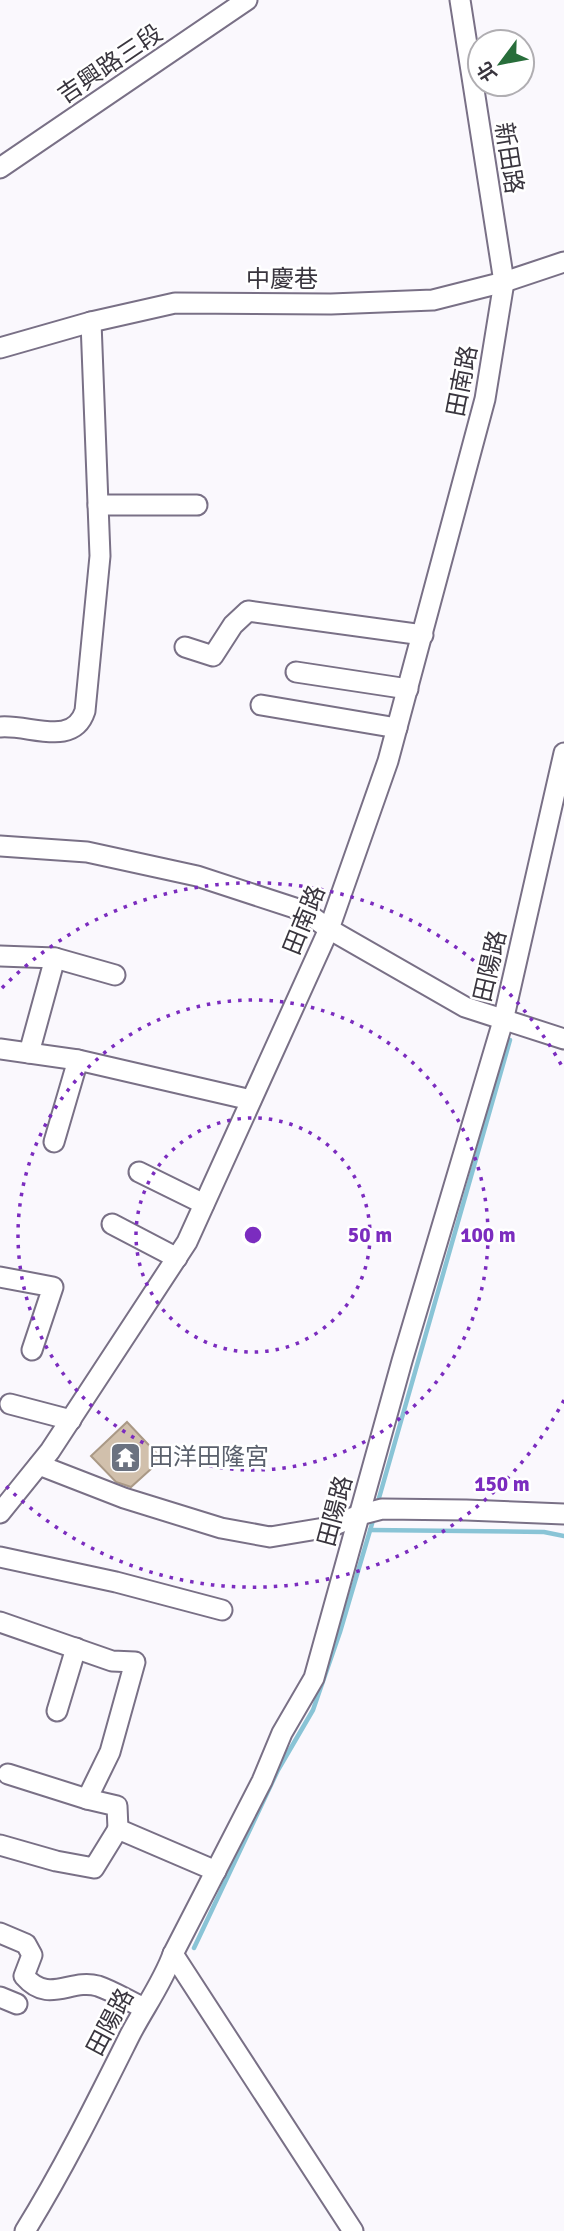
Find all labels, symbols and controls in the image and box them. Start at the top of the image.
street label: 吉興路三段 [52,18,168,110]
north arrow [466,28,536,98]
text: 北 [472,57,503,86]
street label: 新田路 [489,120,529,196]
street label: 中慶巷 [246,264,318,294]
street label: 田南路 [440,343,484,419]
street label: 田南路 [277,881,331,959]
street label: 田陽路 [467,928,513,1004]
text: 50 m [348,1222,392,1248]
text: 100 m [460,1222,516,1248]
centre of rings [241,1223,265,1247]
temple icon: 田洋田隆宮 [109,1440,143,1474]
place label: 田洋田隆宮 [149,1442,269,1472]
text: 150 m [474,1471,530,1497]
street label: 田陽路 [311,1472,359,1550]
street label: 田陽路 [80,1983,140,2061]

